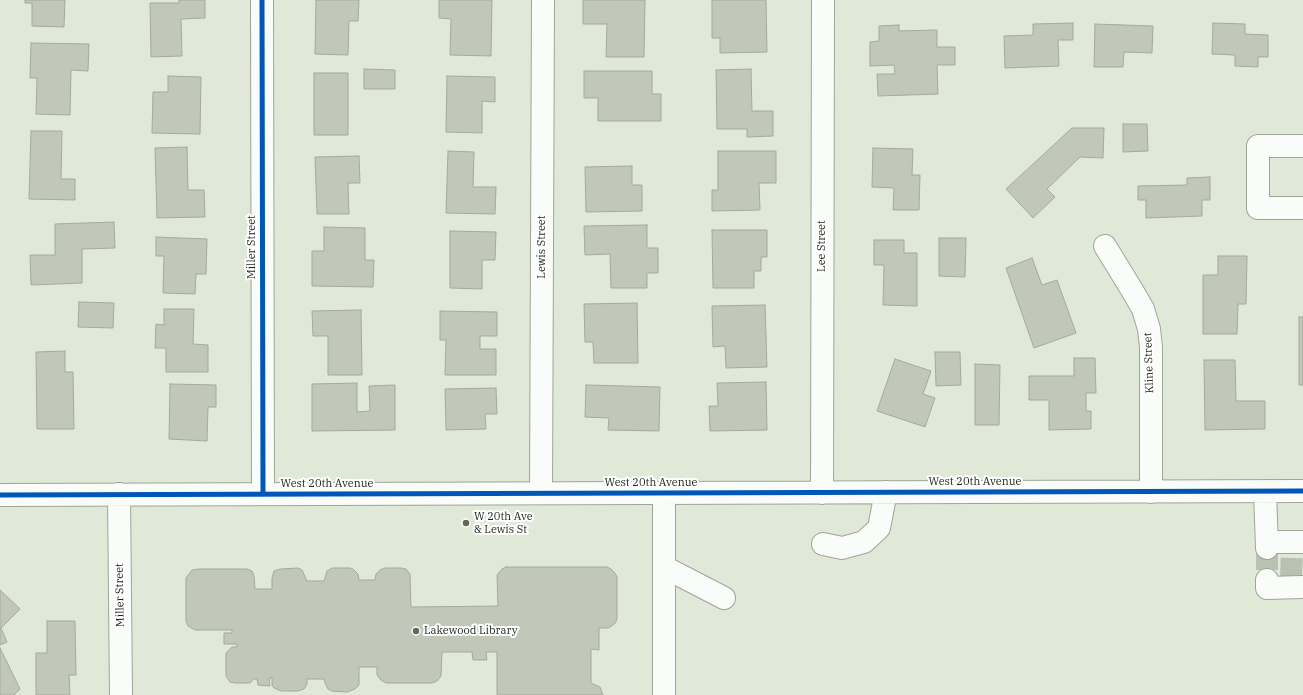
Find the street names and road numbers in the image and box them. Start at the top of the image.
street label: Miller Street [245,215,259,279]
street label: Lewis Street [535,215,549,279]
street label: Lee Street [815,220,829,272]
street label: Kline Street [1141,332,1157,394]
street label: West 20th Avenue [929,475,1021,489]
street label: West 20th Avenue [605,476,697,490]
street label: West 20th Avenue [281,477,373,491]
street label: Miller Street [113,563,127,627]

